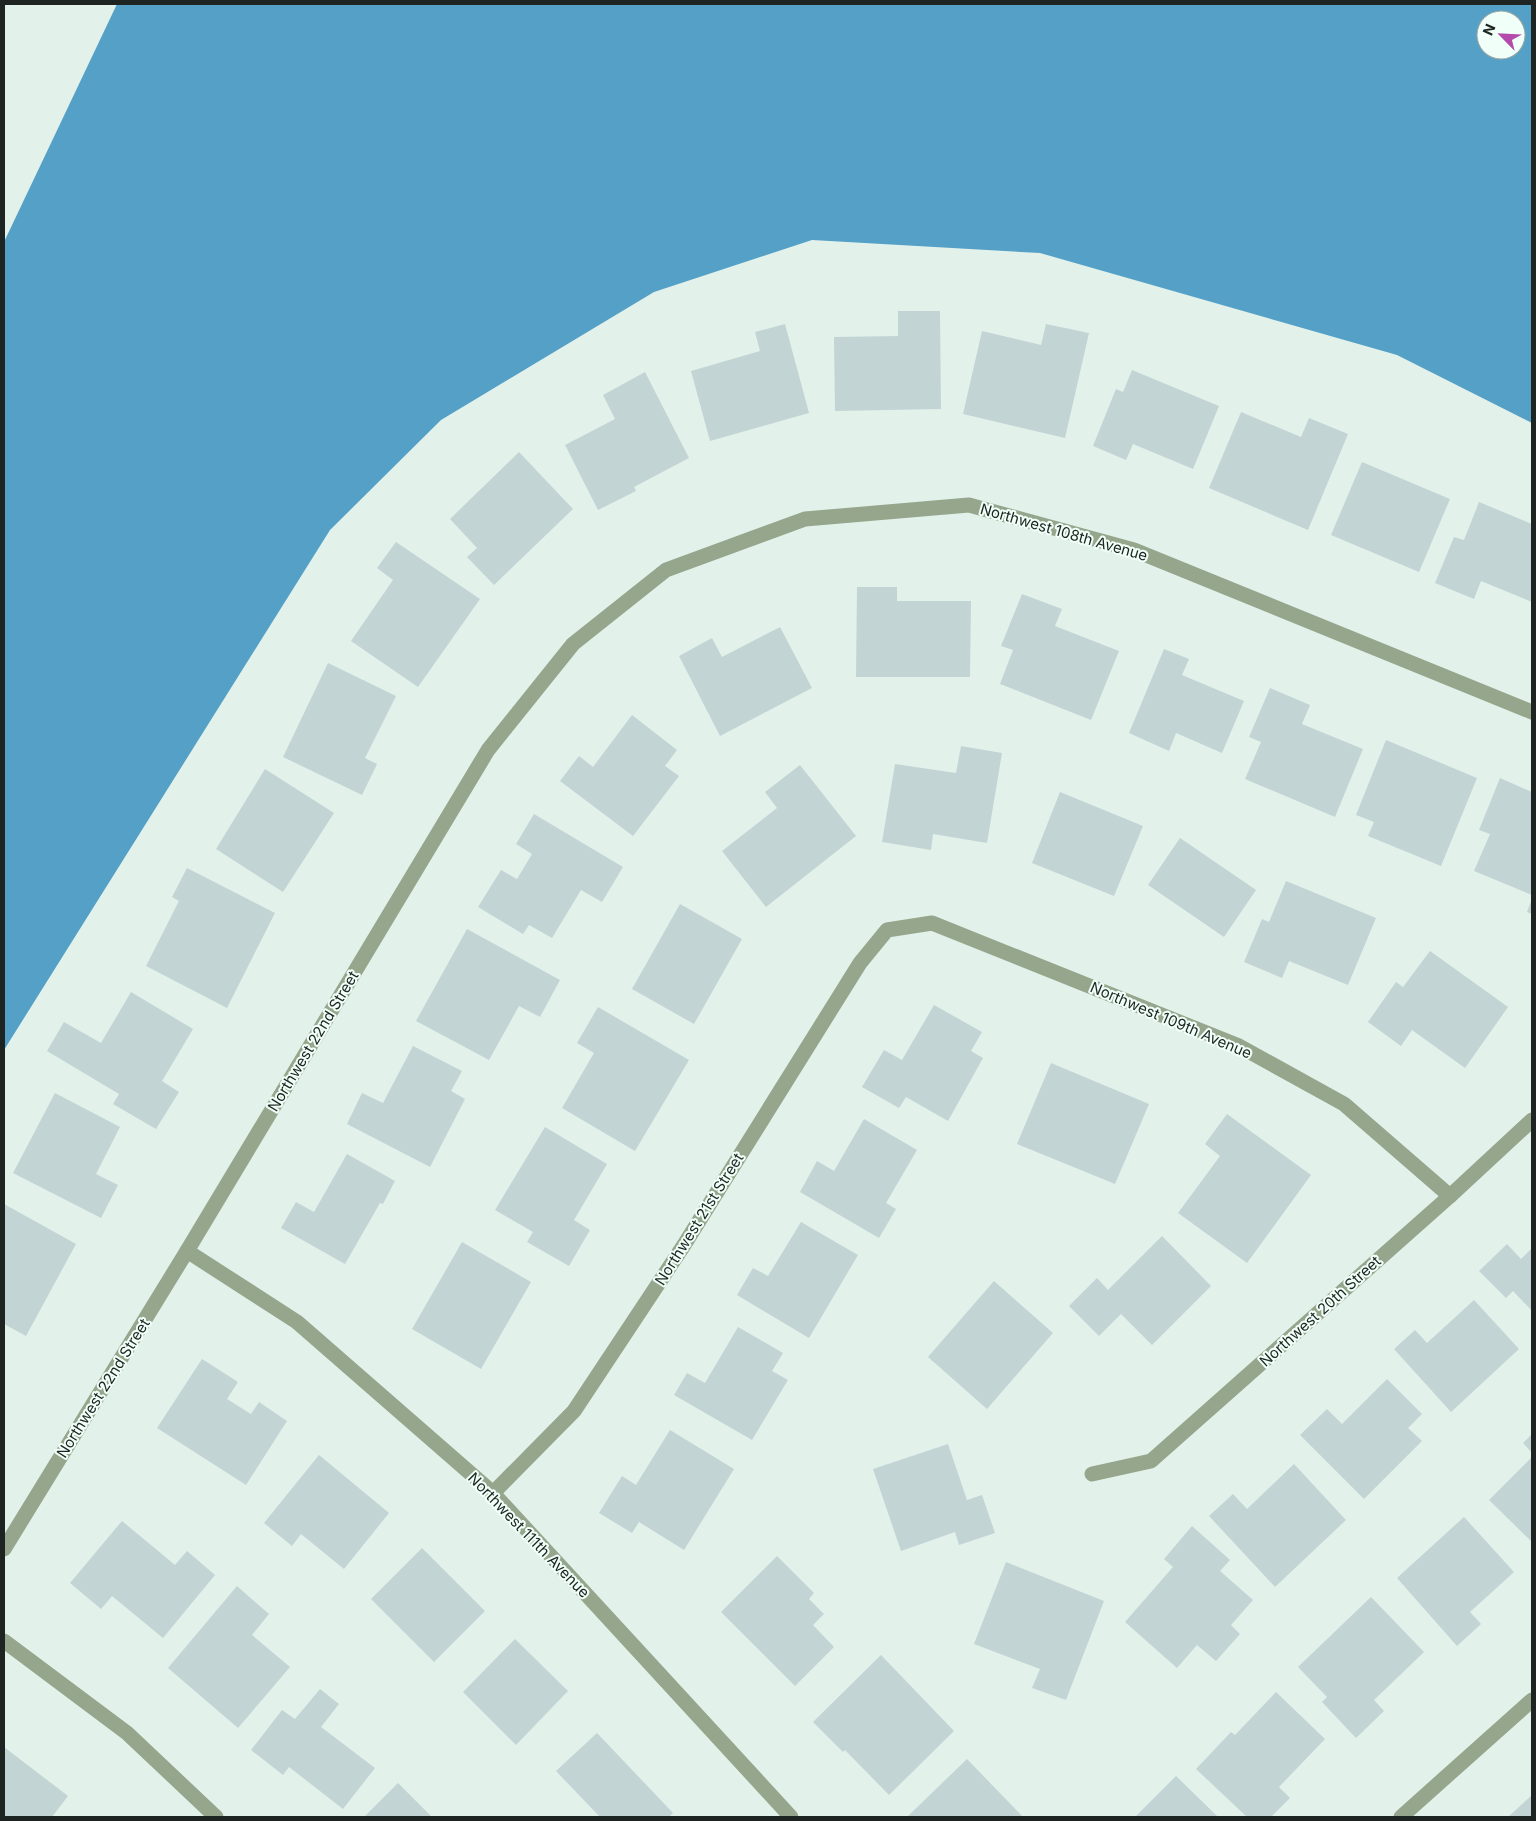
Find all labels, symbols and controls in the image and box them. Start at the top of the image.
north arrow [1476,10,1526,60]
text: N [1479,21,1499,38]
street label: Northwest 108th Avenue [978,499,1150,565]
street label: Northwest 22nd Street [263,967,363,1115]
street label: Northwest 109th Avenue [1087,977,1255,1063]
street label: Northwest 21st Street [651,1149,747,1289]
street label: Northwest 20th Street [1255,1251,1385,1371]
street label: Northwest 22nd Street [52,1315,154,1461]
street label: Northwest 111th Avenue [464,1468,594,1602]

